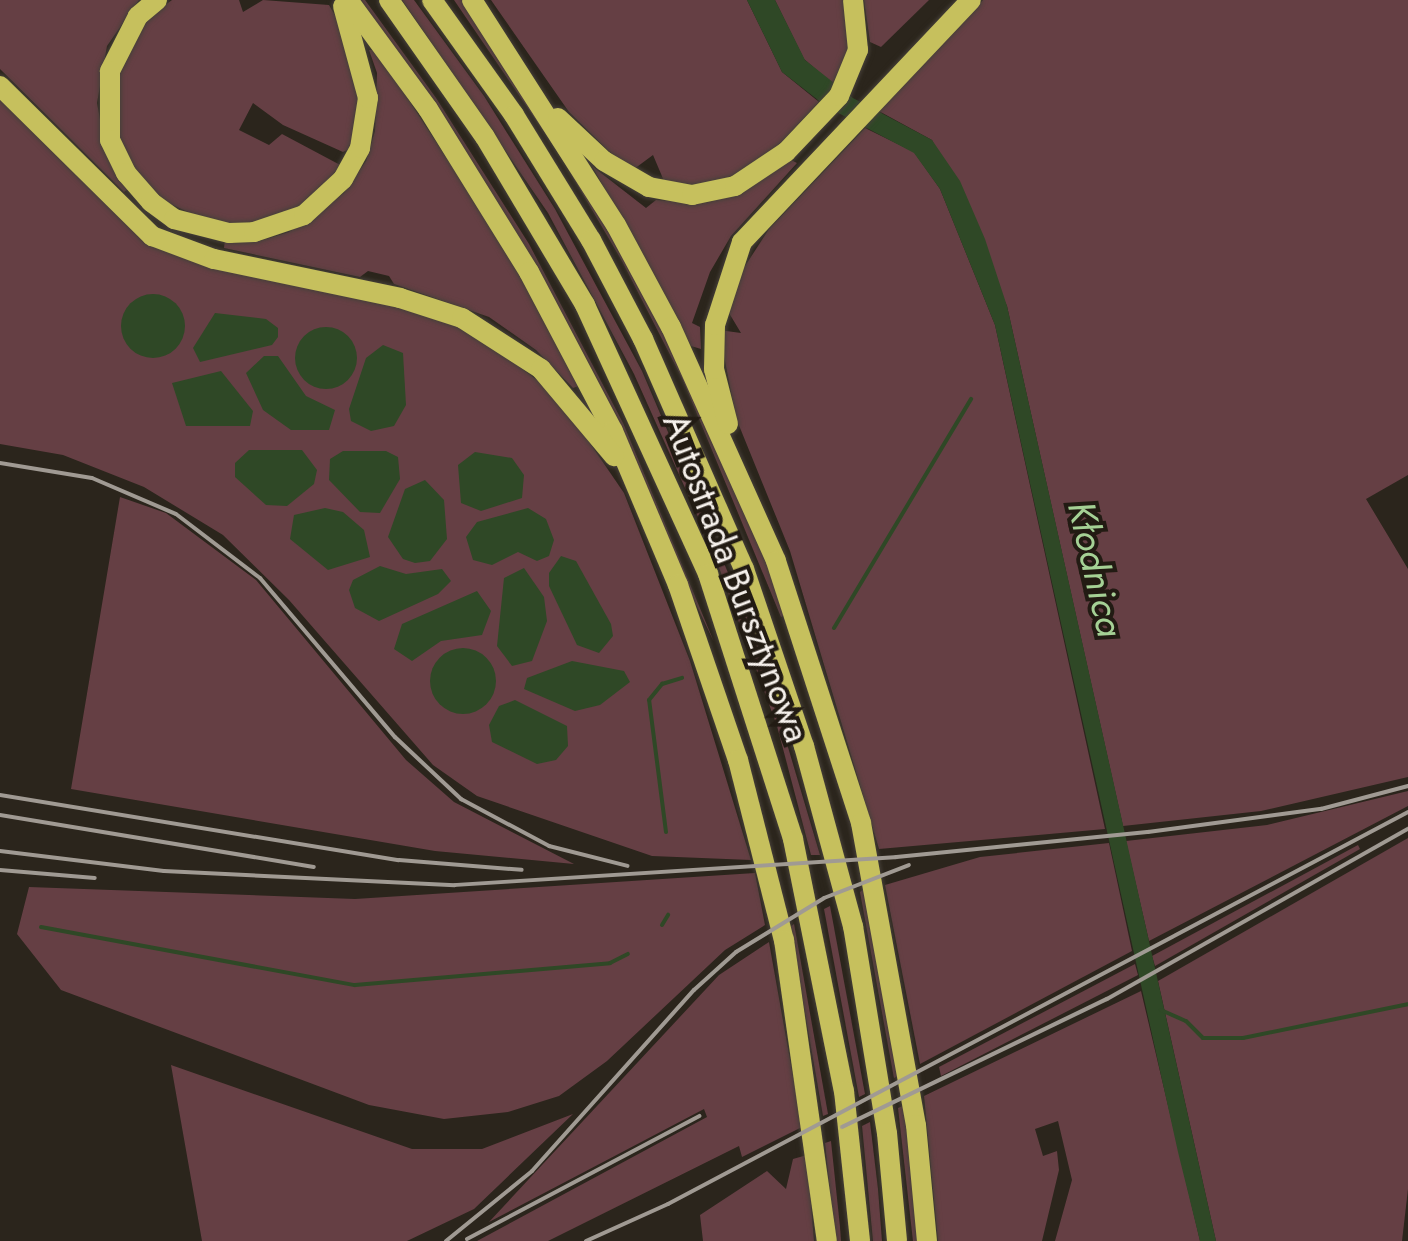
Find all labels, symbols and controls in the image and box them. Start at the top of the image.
street label: Autostrada Bursztynowa [654,408,818,748]
water label: Kłodnica [1058,497,1134,641]

